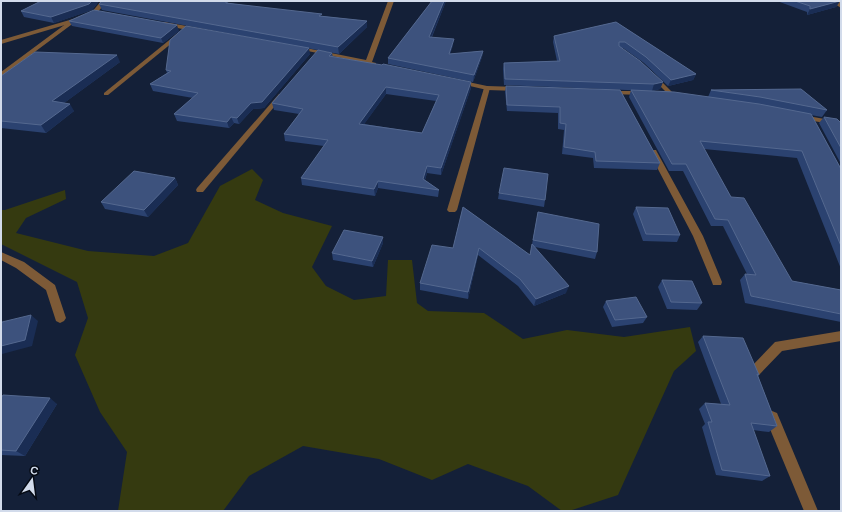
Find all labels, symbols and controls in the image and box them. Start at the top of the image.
north arrow [12,460,52,500]
text: С [29,463,40,477]

